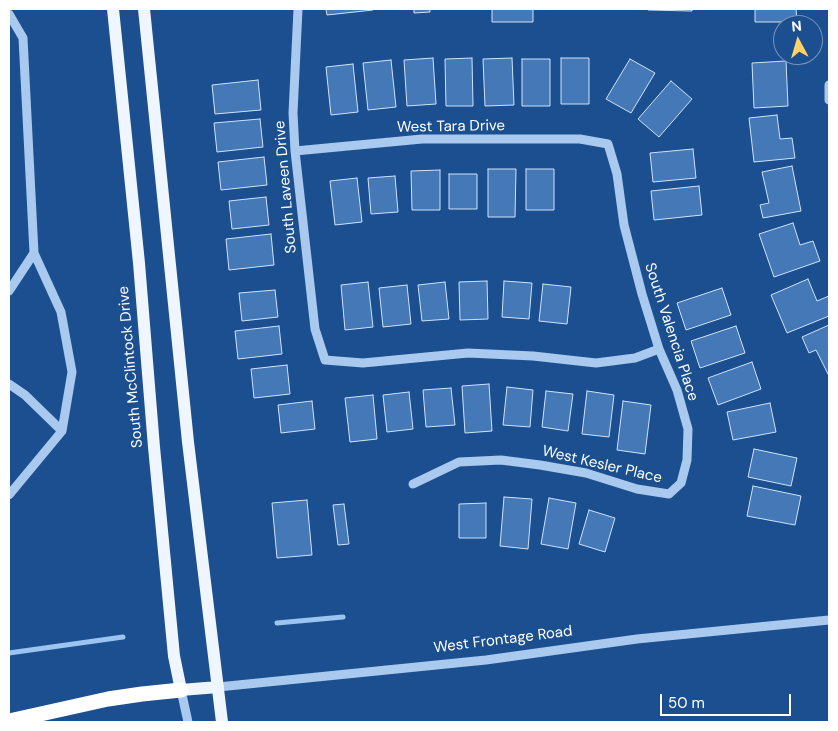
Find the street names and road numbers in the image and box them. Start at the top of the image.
street label: West Tara Drive [397,117,505,137]
street label: South Laveen Drive [271,120,301,254]
street label: South Valencia Place [640,261,702,403]
street label: South McClintock Drive [115,285,147,449]
street label: West Kesler Place [540,442,664,488]
street label: West Frontage Road [433,623,573,657]

